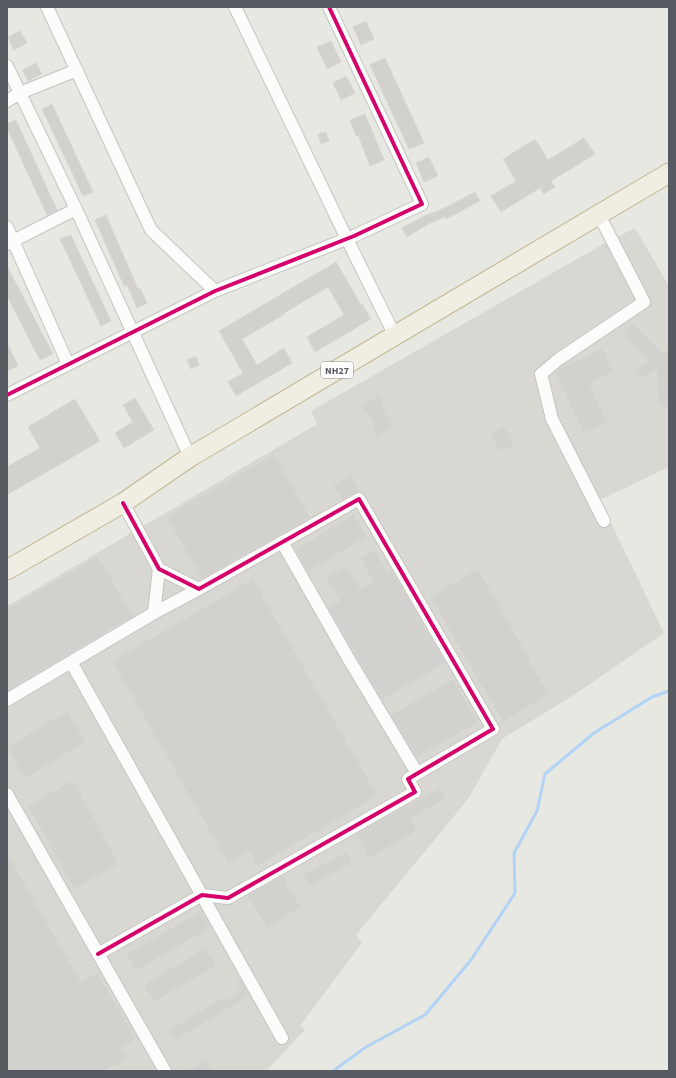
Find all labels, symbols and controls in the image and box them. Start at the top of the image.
road number: NH27 [321,362,353,378]

